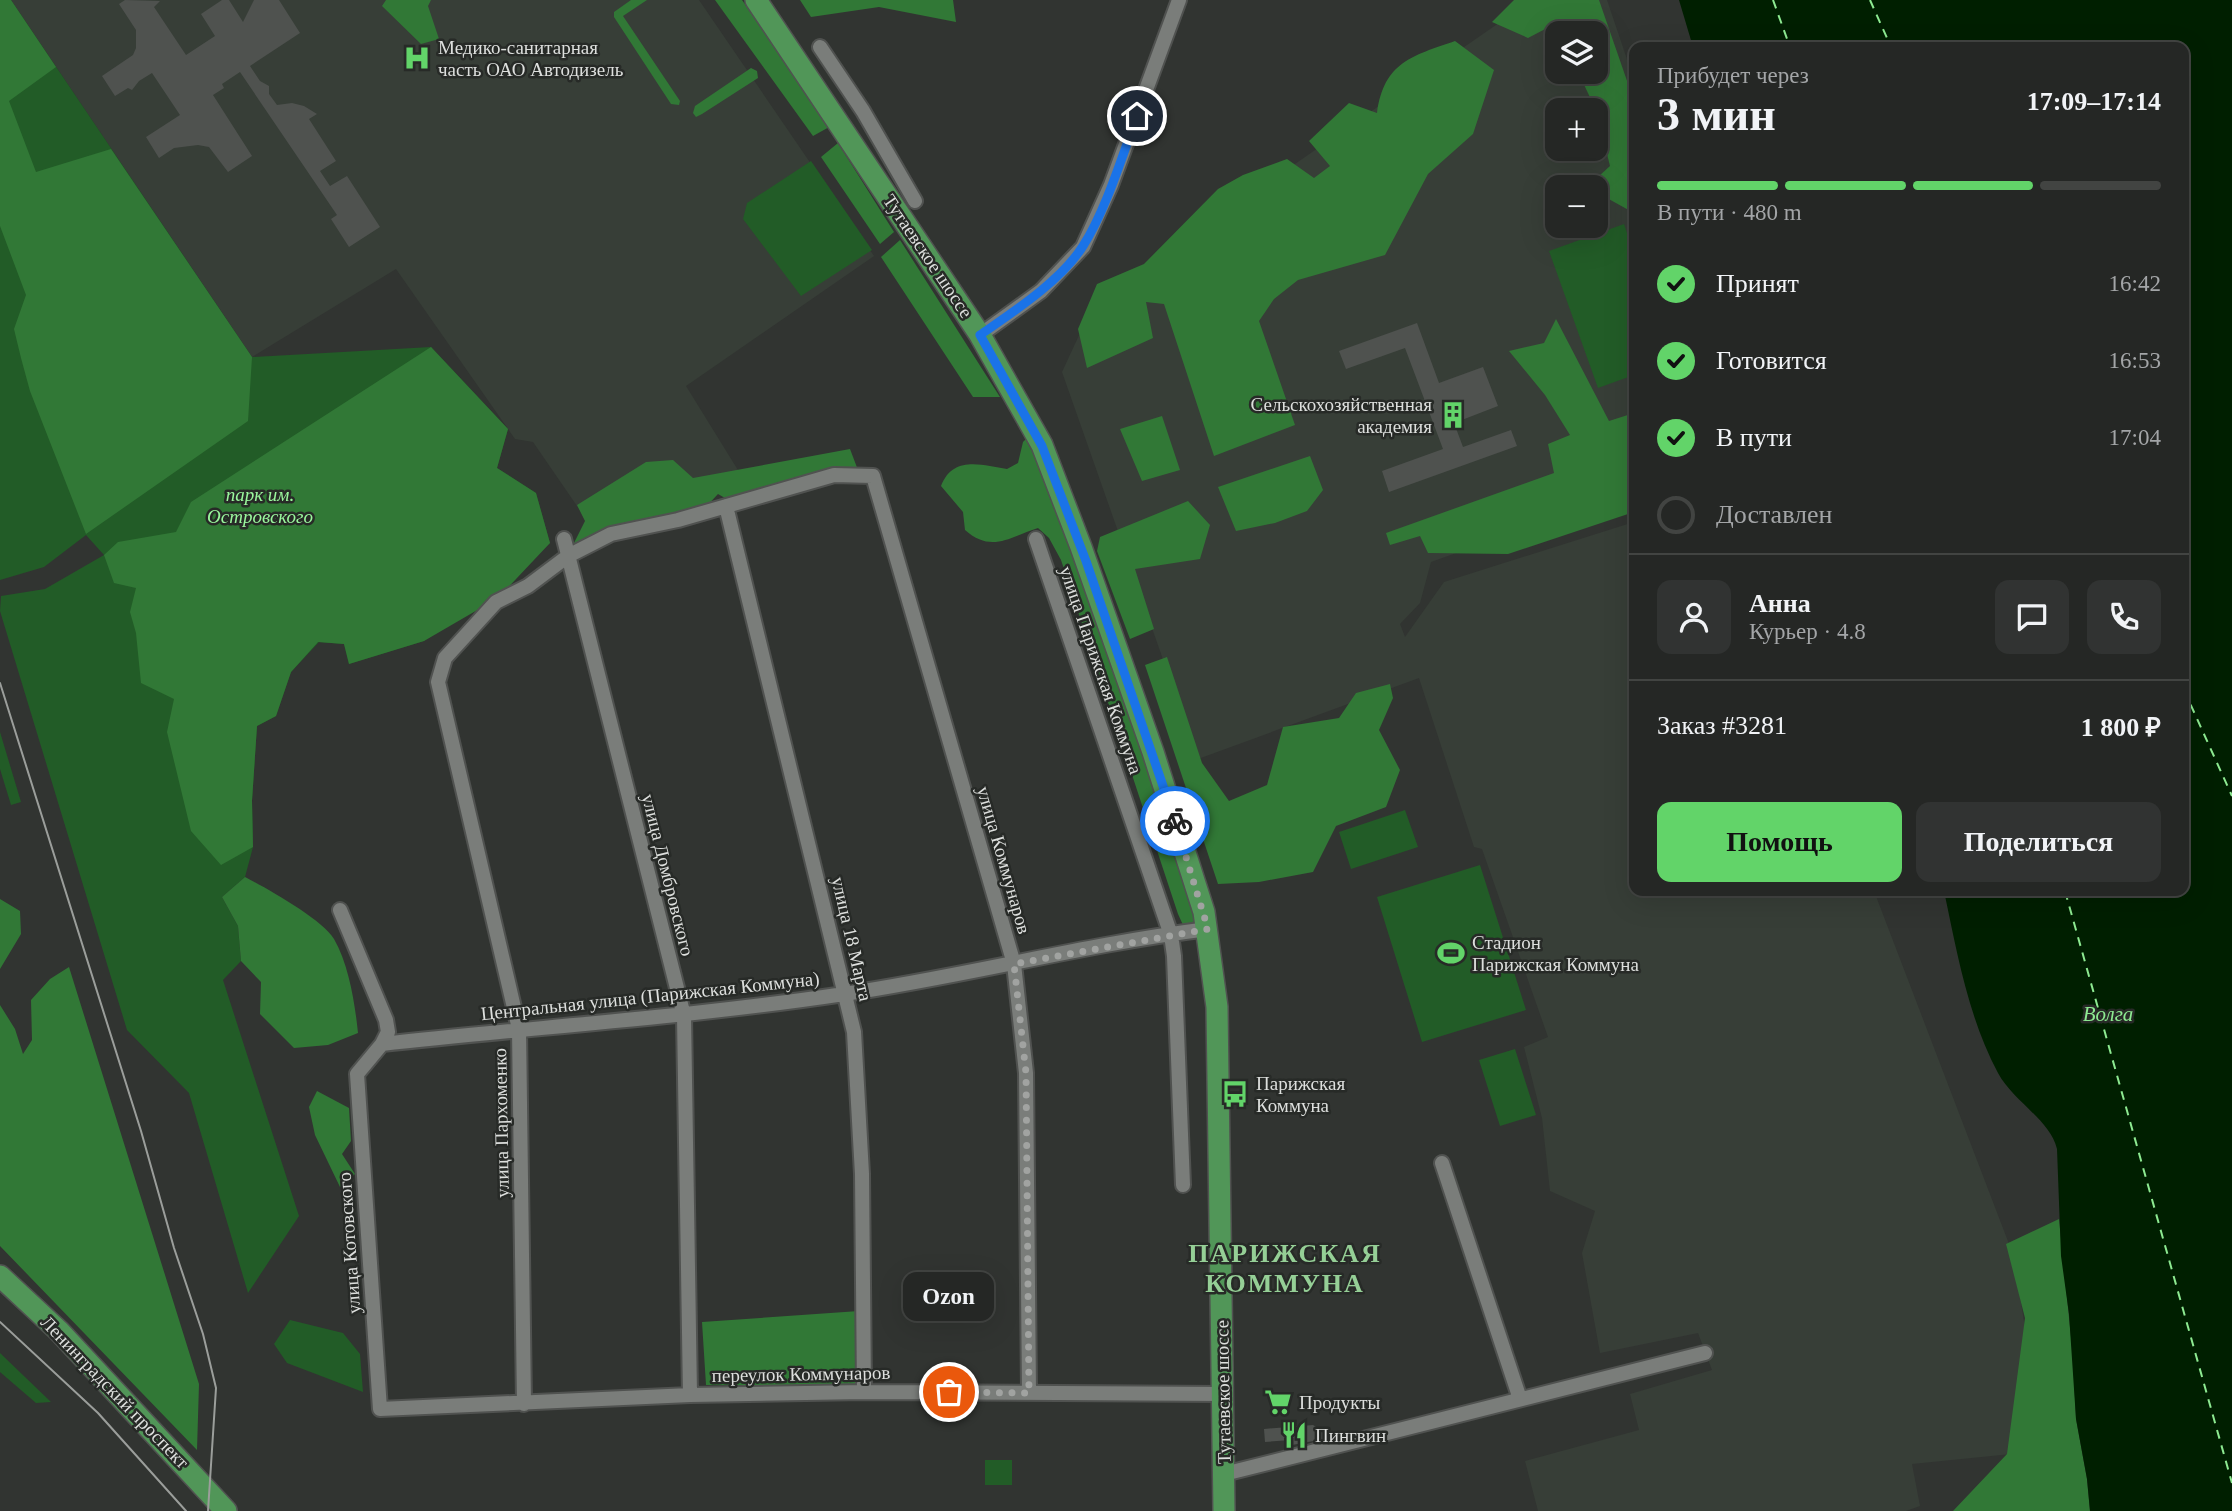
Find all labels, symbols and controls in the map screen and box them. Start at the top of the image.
map controls [1545,21,1608,238]
button: layers [1545,21,1608,84]
place label: Медико-санитарная часть ОАО Автодизель [438,37,624,80]
hospital icon: Медико-санитарная часть ОАО Автодизель [402,43,432,73]
text: Прибудет через [1657,63,1809,88]
pin [1107,86,1167,146]
text: 17:09–17:14 [2027,87,2161,116]
text: 3 мин [1657,89,1776,140]
icon: home [1118,97,1156,135]
button: + [1545,98,1608,161]
button: − [1545,175,1608,238]
street label: Тутаевское шоссе [879,190,977,322]
text: В пути · 480 m [1657,200,1802,225]
icon: check [1657,265,1695,303]
text: Принят [1716,269,1799,298]
text: 16:42 [2109,271,2161,296]
icon: check [1657,342,1695,380]
text: Готовится [1716,346,1827,375]
text: 16:53 [2109,348,2161,373]
place label: Сельскохозяйственная академия [1251,394,1432,437]
building icon: Сельскохозяйственная академия [1438,400,1468,430]
icon: check [1657,419,1695,457]
text: В пути [1716,423,1792,452]
text: 17:04 [2109,425,2161,450]
park label: парк им. Островского [207,484,313,527]
text: Доставлен [1716,500,1833,529]
street label: улица Парижская Коммуна [1055,563,1147,777]
button: person [1657,580,1731,654]
button: chat [1995,580,2069,654]
button: phone [2087,580,2161,654]
text: Анна [1749,589,1811,618]
text: Курьер · 4.8 [1749,619,1866,644]
text: Заказ #3281 [1657,711,1787,740]
text: 1 800 ₽ [2081,713,2161,742]
street label: улица Коммунаров [973,784,1035,936]
courier [1140,786,1210,856]
street label: улица Домбровского [638,792,698,958]
icon: bike [1156,802,1194,840]
button: Помощь [1657,802,1902,882]
button: Поделиться [1916,802,2161,882]
street label: улица 18 Марта [827,875,877,1004]
place label: Стадион Парижская Коммуна [1472,932,1639,975]
sports icon: Стадион Парижская Коммуна [1436,938,1466,968]
street label: Центральная улица (Парижская Коммуна) [480,968,820,1025]
water label: Волга [2083,1002,2133,1026]
street label: улица Пархоменко [489,1048,513,1198]
place label: Парижская Коммуна [1256,1073,1345,1116]
bus stop icon: Парижская Коммуна [1220,1079,1250,1109]
street label: улица Котовского [334,1171,364,1315]
district label: ПАРИЖСКАЯ КОММУНА [1188,1239,1382,1298]
callout: Ozon [904,1273,995,1322]
text: Ozon [922,1284,975,1309]
street label: Ленинградский проспект [37,1311,194,1473]
street label: Тутаевское шоссе [1211,1320,1235,1464]
street label: переулок Коммунаров [711,1362,891,1386]
pin [919,1362,979,1422]
icon: bag [930,1373,968,1411]
supermarket icon: Продукты [1263,1387,1293,1417]
place label: Продукты [1299,1392,1381,1413]
restaurant icon: Пингвин [1279,1420,1309,1450]
place label: Пингвин [1315,1425,1386,1446]

